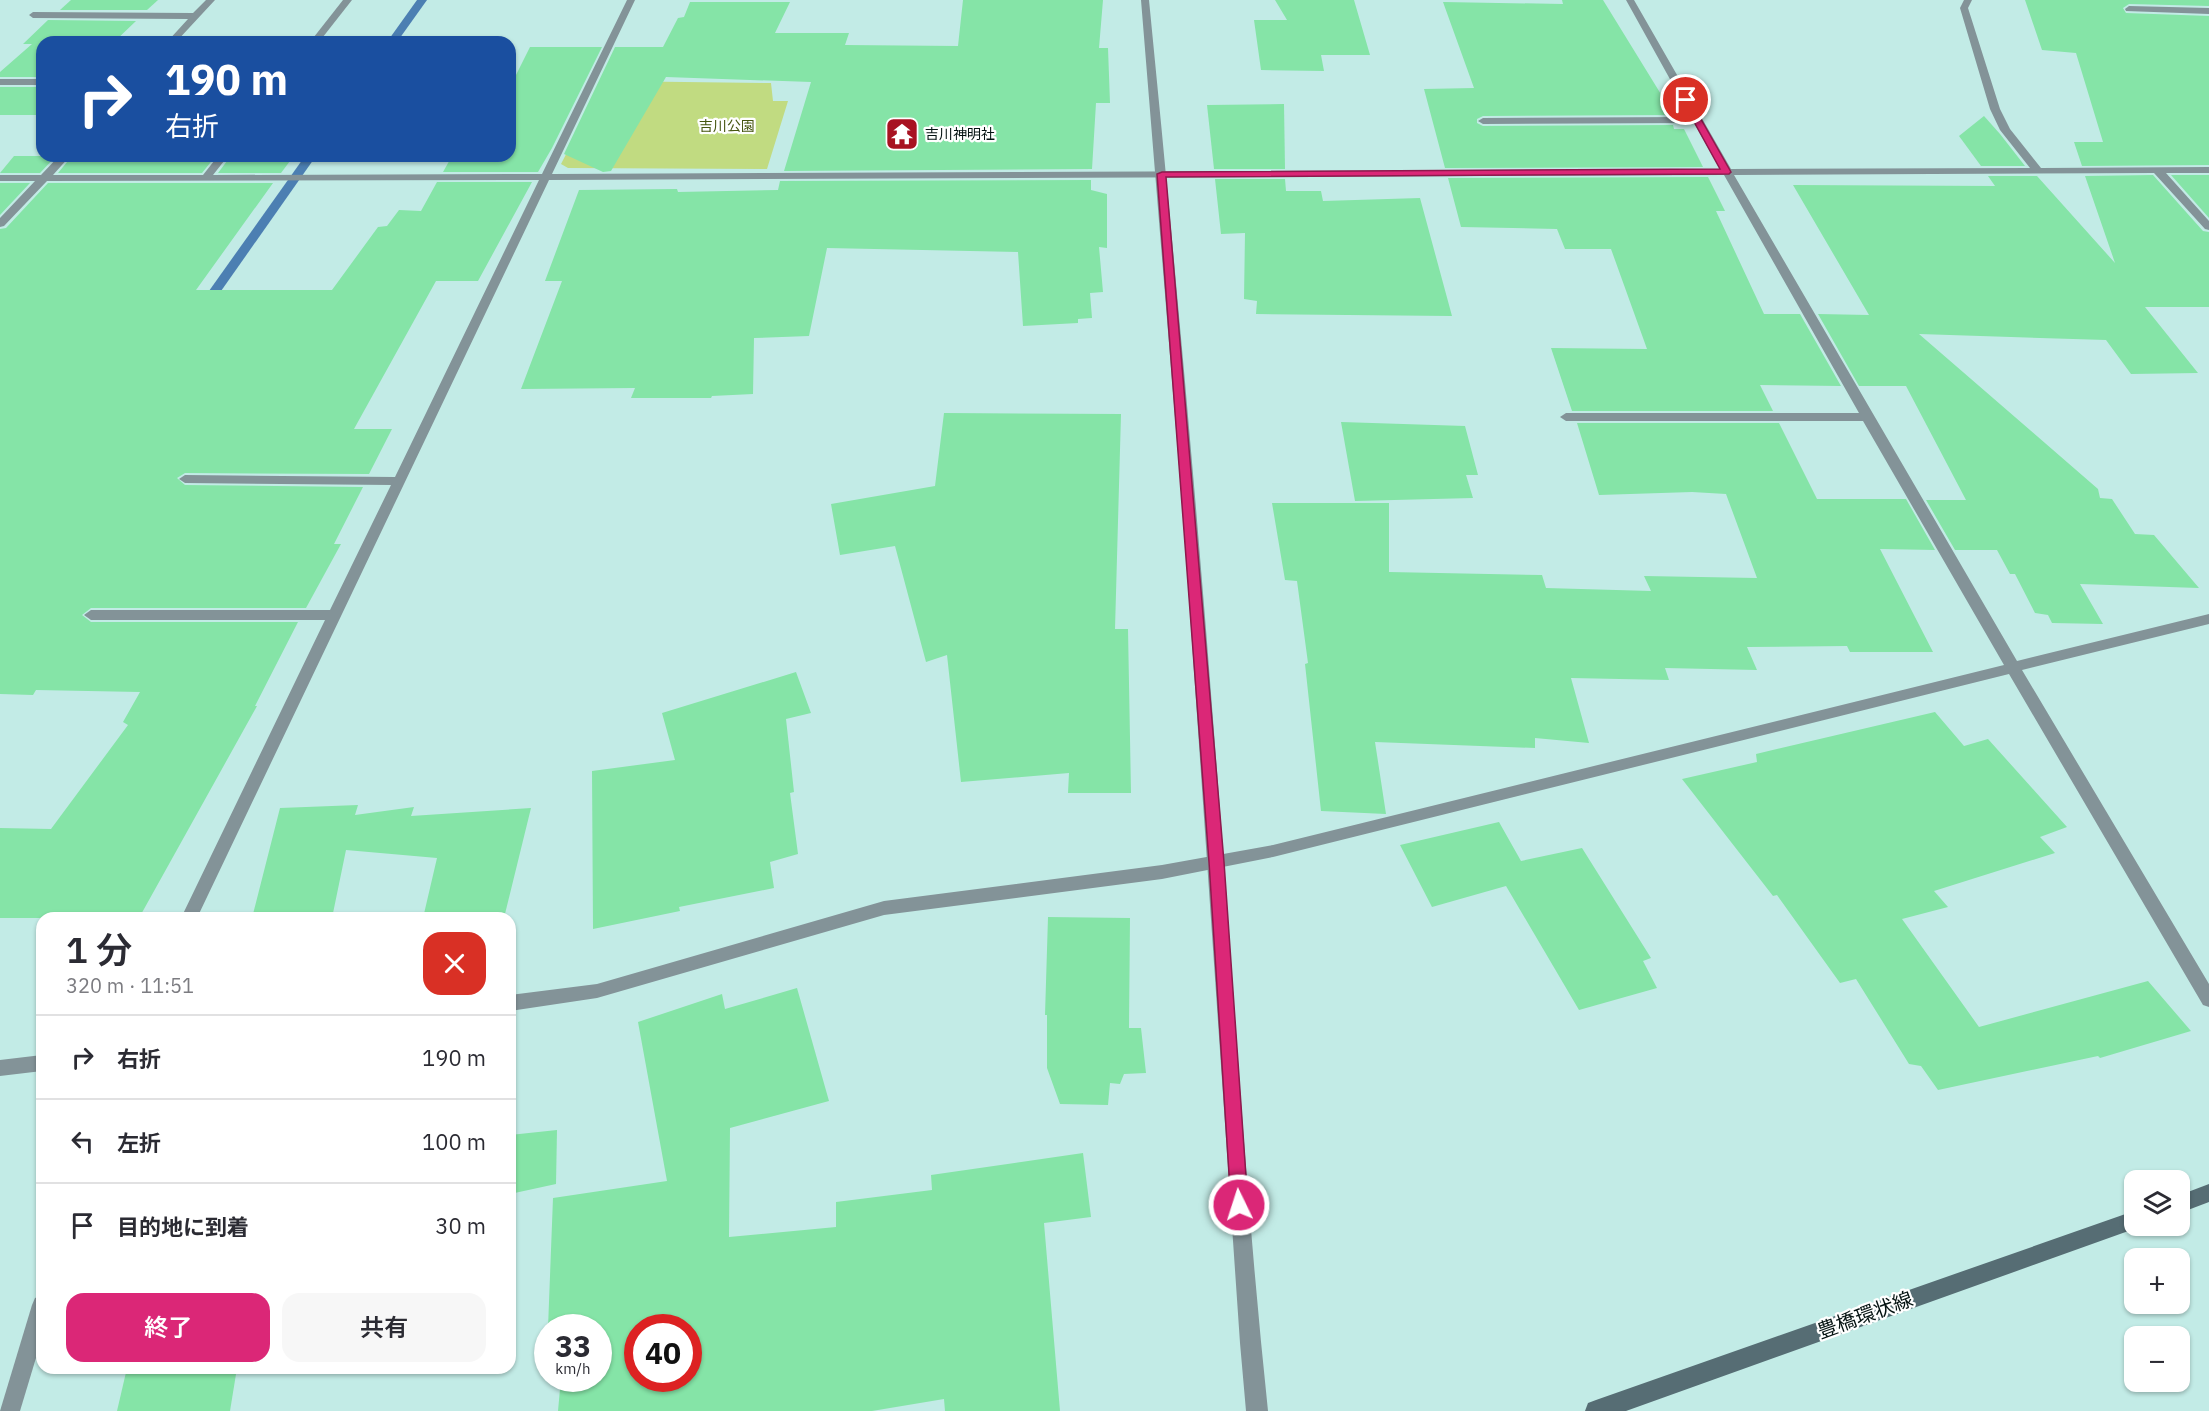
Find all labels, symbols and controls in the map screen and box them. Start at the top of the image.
text: 190 m [165,52,288,107]
icon: right [66,60,144,138]
pin [1660,74,1711,125]
icon: arrive [1669,83,1702,116]
text: 右折 [165,108,219,143]
temple icon: 吉川神明社 [884,116,920,152]
park label: 吉川公園 [699,117,755,135]
place label: 吉川神明社 [925,125,995,143]
text: 1 分 [66,926,132,973]
button: close [423,932,486,995]
text: 320 m · 11:51 [66,972,194,999]
icon: right [66,1041,99,1074]
text: 190 m [422,1043,486,1072]
text: 右折 [117,1044,161,1073]
icon: left [66,1125,99,1158]
text: 100 m [422,1127,486,1156]
text: 左折 [117,1128,161,1157]
map controls [2124,1170,2190,1392]
button: layers [2124,1170,2190,1236]
position arrow [1207,1173,1271,1237]
icon: arrive [66,1209,99,1242]
text: 30 m [435,1211,486,1240]
text: 目的地に到着 [117,1212,249,1241]
button: + [2124,1248,2190,1314]
street label: 豊橋環状線 [1813,1285,1916,1344]
button: 終了 [66,1293,270,1362]
button: 共有 [282,1293,486,1362]
speed limit sign: 40 [624,1314,702,1392]
text: 33 [555,1326,591,1365]
button: − [2124,1326,2190,1392]
text: km/h [555,1359,591,1378]

